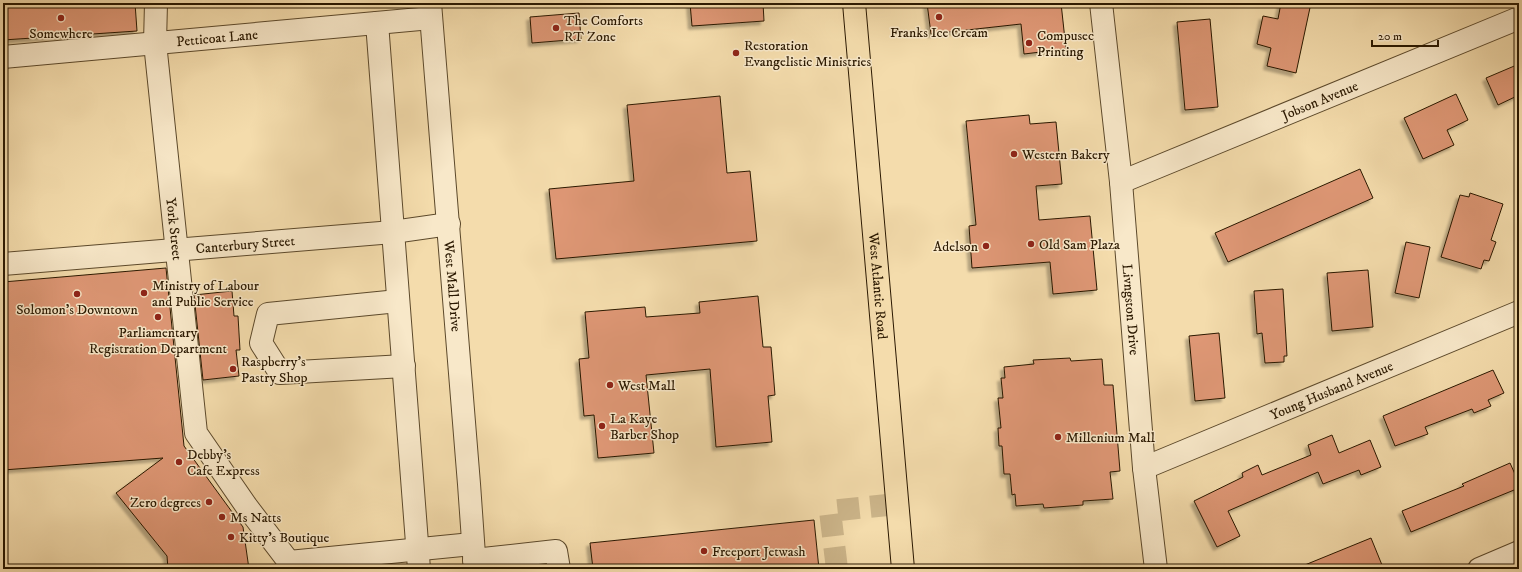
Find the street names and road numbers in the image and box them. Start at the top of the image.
street label: Petticoat Lane [176,26,259,51]
street label: Jobson Avenue [1277,77,1361,126]
street label: York Street [161,197,186,262]
street label: West Atlantic Road [864,231,891,340]
street label: Canterbury Street [195,232,296,258]
street label: West Mall Drive [439,239,465,333]
street label: Livngston Drive [1118,263,1143,356]
street label: Young Husband Avenue [1267,357,1396,425]

